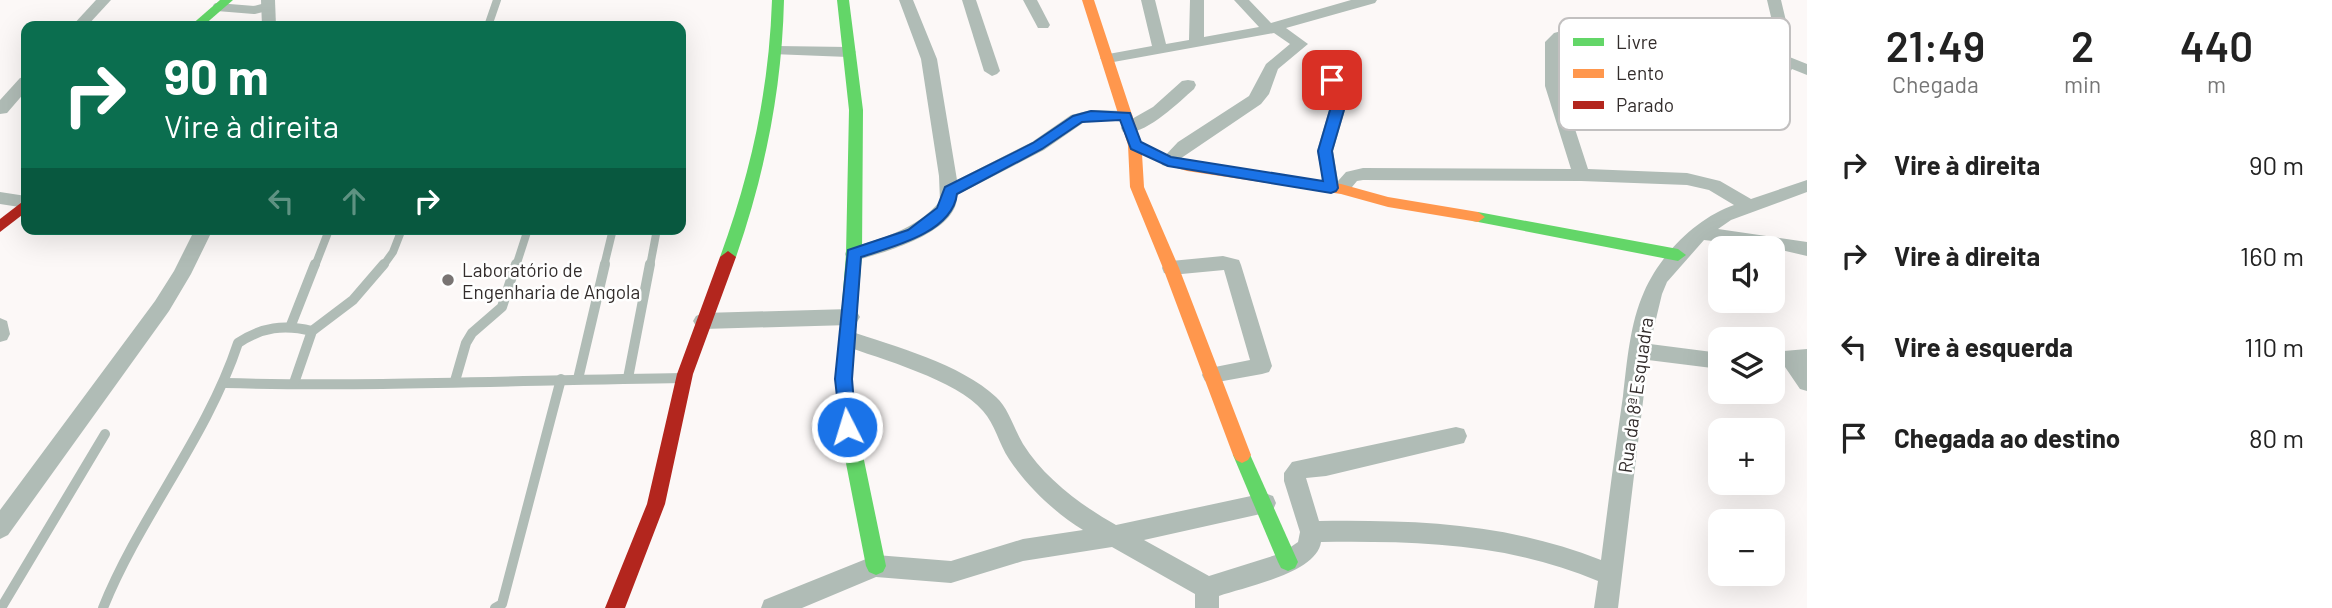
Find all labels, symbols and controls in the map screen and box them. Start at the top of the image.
legend [1559,18,1790,130]
text: 21:49 [1886,20,1985,70]
text: 2 [2071,20,2094,70]
text: 440 [2180,20,2253,70]
text: Livre [1616,30,1658,53]
text: 90 m [164,46,269,105]
icon: right [49,49,140,140]
pin [1302,50,1362,110]
icon: arrive [1313,61,1351,99]
text: Lento [1616,61,1664,84]
text: Chegada [1892,70,1979,98]
text: min [2064,70,2101,98]
text: m [2207,70,2226,98]
text: Parado [1616,93,1674,116]
text: Vire à direita [164,106,339,144]
icon: right [1835,146,1873,184]
text: Vire à direita [1894,149,2040,180]
text: 90 m [2249,149,2304,180]
icon: left [262,182,300,220]
icon: ahead [335,182,373,220]
icon: right [408,182,446,220]
map controls [1708,236,1785,586]
button: sound [1708,236,1785,313]
icon: right [1835,237,1873,275]
text: Vire à direita [1894,240,2040,271]
text: 160 m [2240,240,2304,271]
place label: Laboratório de Engenharia de Angola [462,258,640,303]
marker: Laboratório de Engenharia de Angola [440,272,456,288]
street label: Rua da 8ª Esquadra [1613,316,1657,474]
button: layers [1708,327,1785,404]
icon: left [1835,328,1873,366]
text: Vire à esquerda [1894,331,2073,362]
text: 110 m [2244,331,2304,362]
position arrow [810,390,884,464]
button: + [1708,418,1785,495]
icon: arrive [1835,419,1873,457]
text: Chegada ao destino [1894,422,2120,453]
text: 80 m [2249,422,2304,453]
button: − [1708,509,1785,586]

